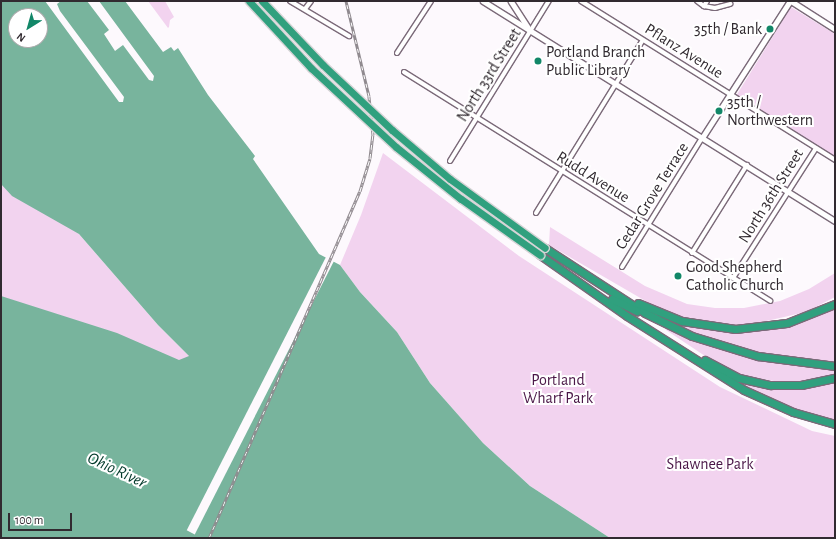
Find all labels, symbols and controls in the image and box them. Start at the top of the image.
north arrow [8,8,48,48]
street label: Pflanz Avenue [641,19,727,83]
place label: 35th / Bank [694,19,762,39]
marker: 35th / Bank [765,24,775,34]
street label: North 33rd Street [453,25,525,125]
text: N [15,30,27,44]
place label: Portland Branch Public Library [546,42,645,80]
marker: Portland Branch Public Library [533,56,543,66]
place label: 35th / Northwestern [727,92,813,130]
marker: 35th / Northwestern [714,106,724,116]
street label: Cedar Grove Terrace [611,139,693,253]
street label: North 36th Street [734,145,808,247]
street label: Rudd Avenue [553,147,633,207]
place label: Good Shepherd Catholic Church [686,257,784,295]
marker: Good Shepherd Catholic Church [673,271,683,281]
park label: Portland Wharf Park [523,370,593,408]
water label: Ohio River [84,447,150,493]
park label: Shawnee Park [667,454,753,474]
scale bar [10,505,74,531]
text: 100 m [15,514,43,526]

